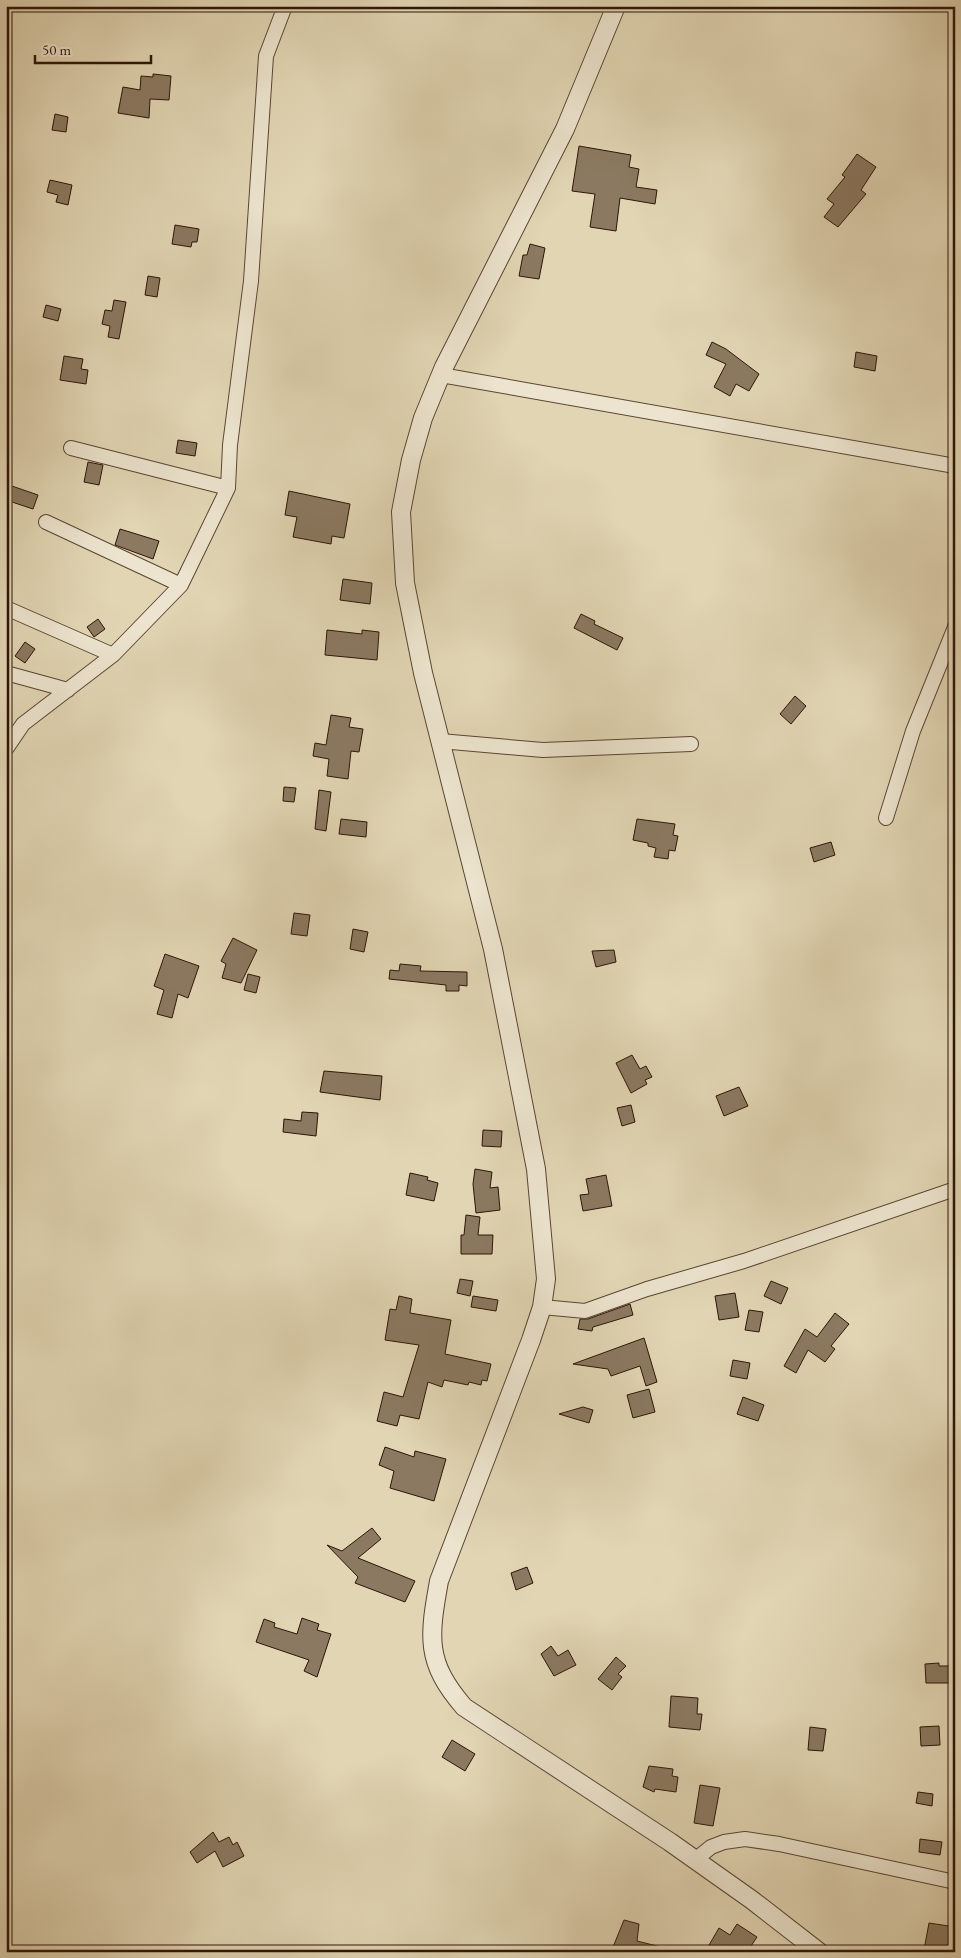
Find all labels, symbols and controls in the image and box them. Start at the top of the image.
scale bar [35,32,151,64]
text: 50 m [42,40,71,59]

